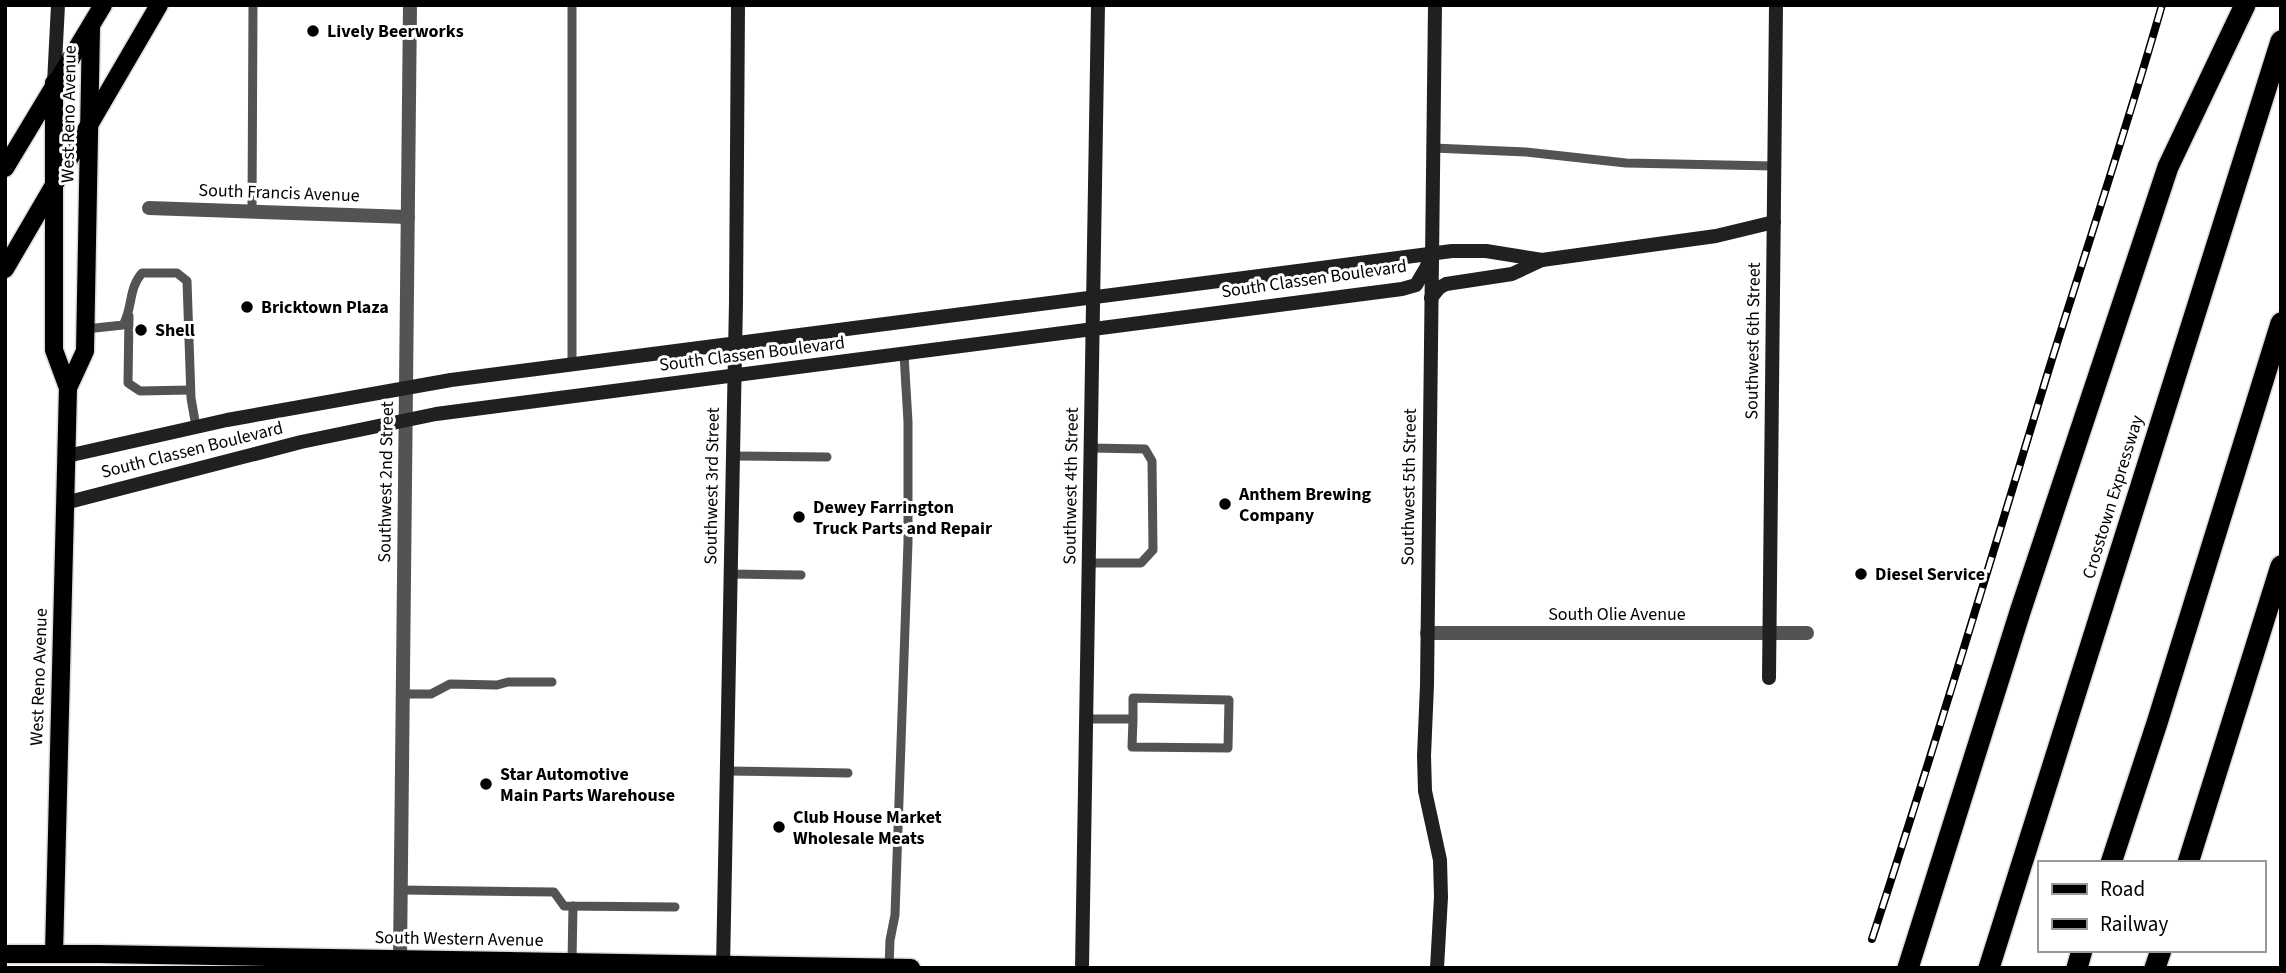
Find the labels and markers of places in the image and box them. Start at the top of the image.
place label: Lively Beerworks [327,19,464,44]
marker: Lively Beerworks [305,23,321,39]
place label: Bricktown Plaza [261,295,389,320]
marker: Bricktown Plaza [239,299,255,315]
place label: Shell [155,318,195,343]
marker: Shell [133,322,149,338]
place label: Anthem Brewing Company [1238,482,1371,528]
place label: Dewey Farrington Truck Parts and Repair [813,495,993,541]
marker: Anthem Brewing Company [1217,496,1233,512]
marker: Dewey Farrington Truck Parts and Repair [791,509,807,525]
place label: Diesel Service [1875,562,1985,587]
marker: Diesel Service [1853,566,1869,582]
place label: Star Automotive Main Parts Warehouse [500,762,675,808]
marker: Star Automotive Main Parts Warehouse [478,776,494,792]
place label: Club House Market Wholesale Meats [793,805,942,851]
marker: Club House Market Wholesale Meats [771,819,787,835]

